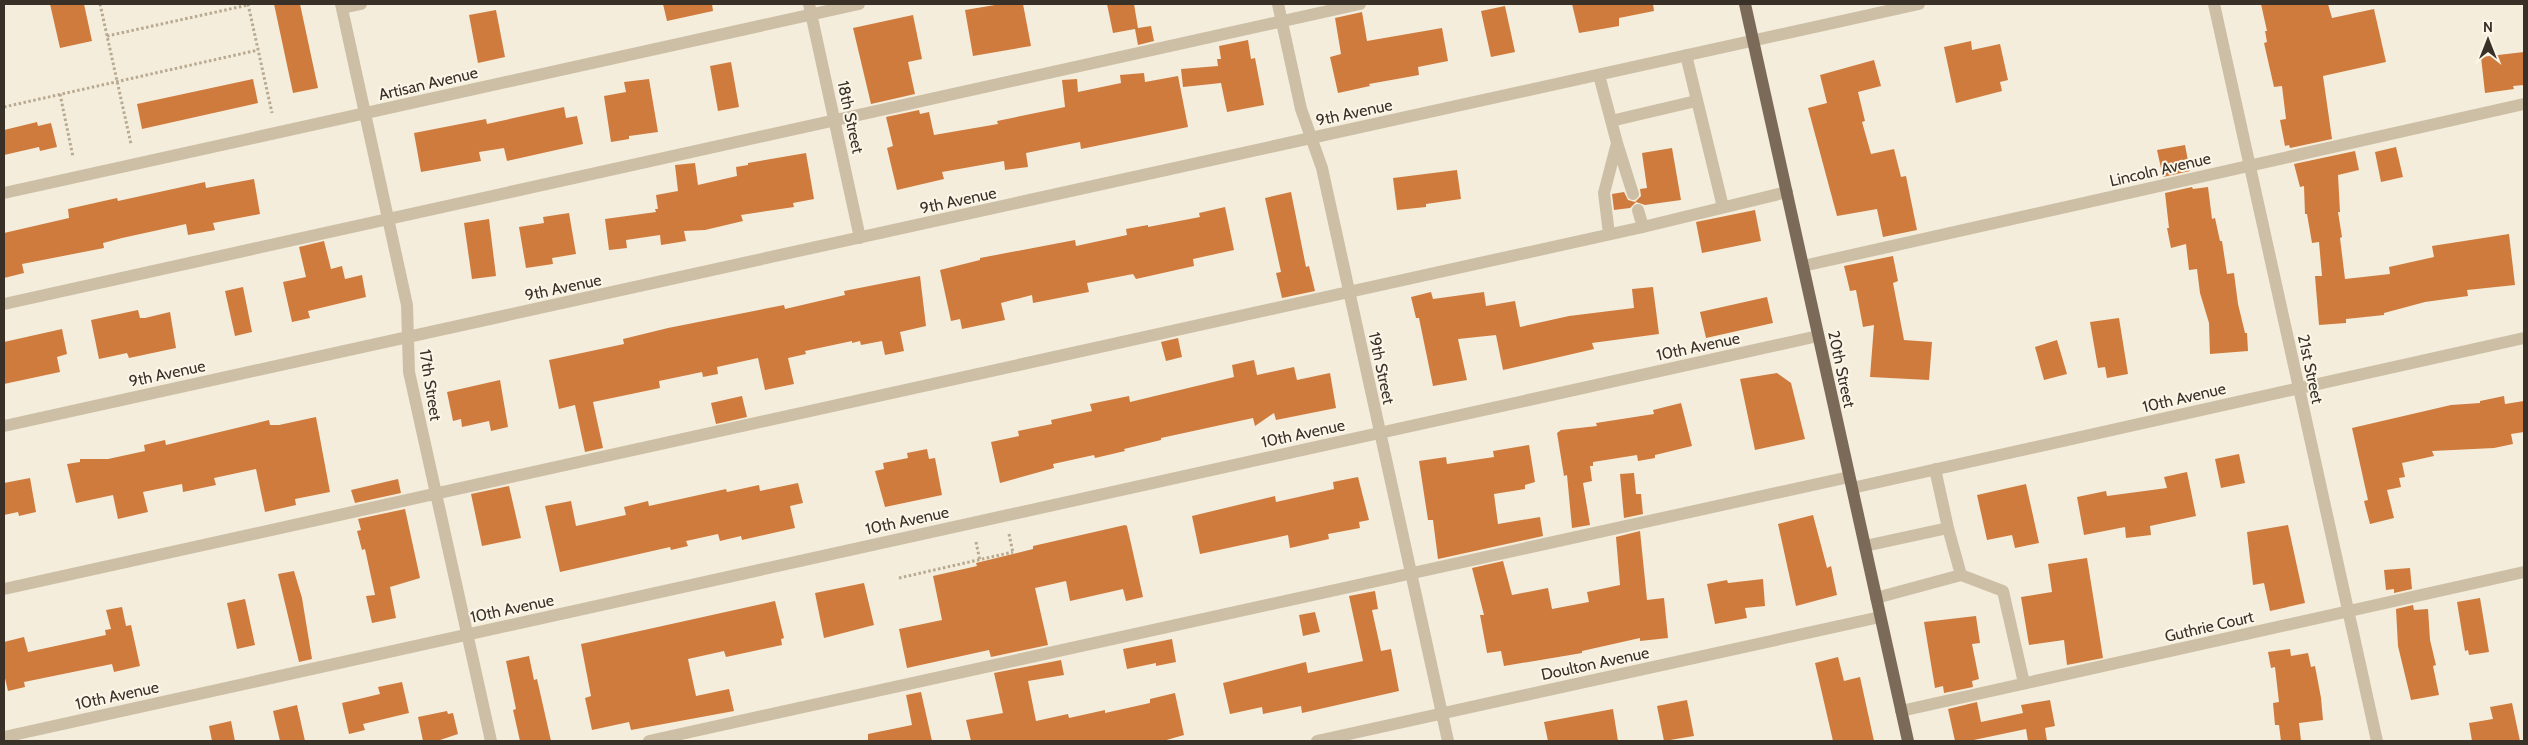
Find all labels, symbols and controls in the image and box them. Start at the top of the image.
north arrow [2463,15,2513,65]
text: N [2483,18,2493,36]
street label: Artisan Avenue [377,63,480,104]
street label: 18th Street [834,79,868,156]
street label: 9th Avenue [1314,95,1394,130]
street label: Lincoln Avenue [2108,149,2213,190]
street label: 9th Avenue [918,183,998,218]
street label: 9th Avenue [523,270,603,305]
street label: 10th Avenue [1655,328,1742,365]
street label: 20th Street [1824,329,1859,410]
street label: 19th Street [1365,330,1399,406]
street label: 21st Street [2294,333,2327,406]
street label: 17th Street [415,348,446,423]
street label: 9th Avenue [127,356,207,391]
street label: 10th Avenue [2141,379,2228,416]
street label: 10th Avenue [1260,415,1347,452]
street label: 10th Avenue [864,502,951,539]
street label: 10th Avenue [469,590,556,627]
street label: Guthrie Court [2163,607,2256,646]
street label: Doulton Avenue [1539,643,1651,684]
street label: 10th Avenue [74,677,161,714]

